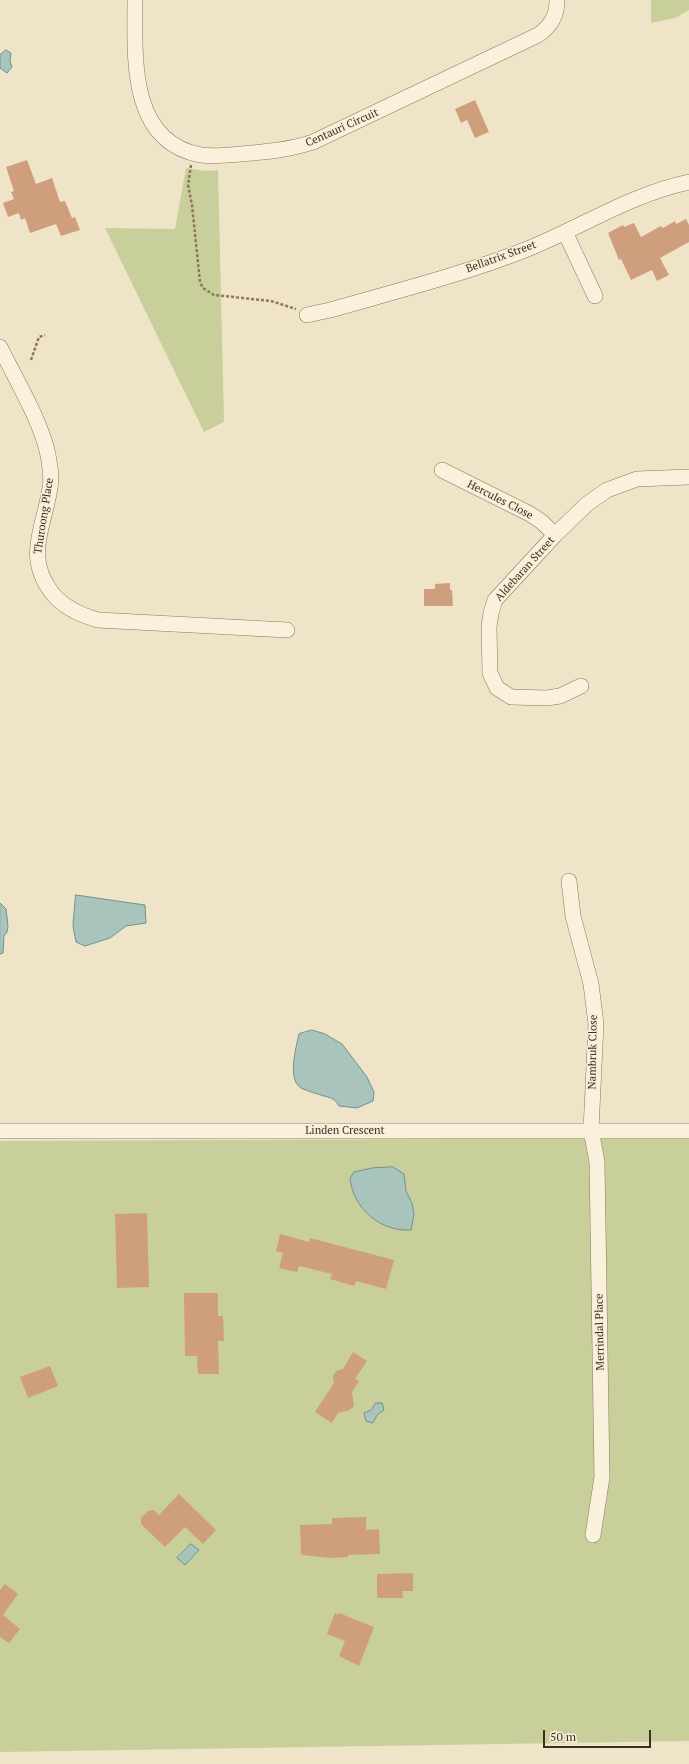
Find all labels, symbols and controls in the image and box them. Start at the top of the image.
street label: Centauri Circuit [303,106,381,150]
street label: Bellatrix Street [464,238,538,276]
street label: Thuroong Place [31,477,57,555]
street label: Hercules Close [465,478,535,522]
street label: Aldebaran Street [493,534,557,604]
street label: Nambruk Close [586,1015,600,1089]
street label: Linden Crescent [305,1124,385,1138]
street label: Merrindal Place [593,1293,607,1371]
scale bar [545,1722,653,1748]
text: 50 m [550,1729,576,1744]

